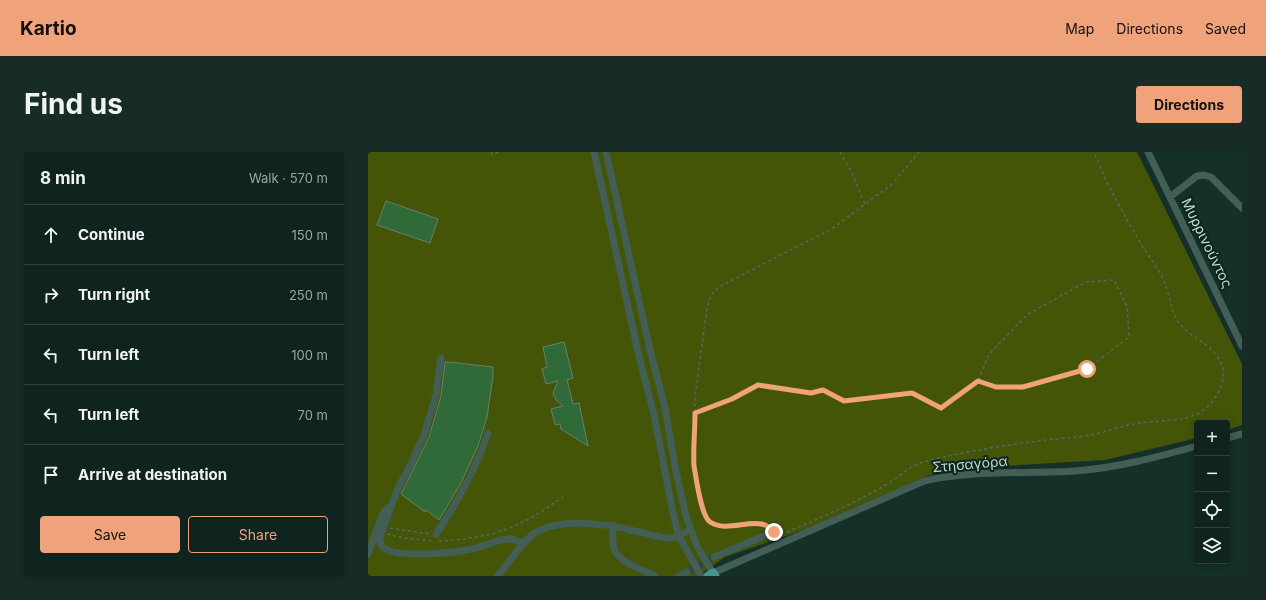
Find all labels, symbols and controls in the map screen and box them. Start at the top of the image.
text: Kartio [20,17,77,40]
text: Map [1065,20,1094,37]
text: Directions [1116,20,1183,37]
text: Saved [1205,20,1246,37]
button: Directions [1136,86,1242,123]
text: Find us [24,87,123,121]
text: 8 min [40,168,86,188]
text: Walk · 570 m [249,170,328,186]
street label: Μυρρινούντος [1178,195,1236,290]
icon: ahead [40,224,62,246]
text: Continue [78,225,145,244]
text: 150 m [292,227,328,243]
icon: right [40,284,62,306]
text: Turn right [78,285,150,304]
text: 250 m [289,287,328,303]
icon: left [40,344,62,366]
text: Turn left [78,345,139,364]
text: 100 m [291,347,328,363]
route start [1078,360,1096,378]
icon: left [40,404,62,426]
text: Turn left [78,405,139,424]
text: 70 m [298,407,328,423]
map controls [1194,420,1230,564]
button: + [1194,420,1230,456]
street label: Στησαγόρα [932,452,1008,475]
button: − [1194,456,1230,492]
icon: arrive [40,464,62,486]
text: Arrive at destination [78,465,227,484]
button: locate [1194,492,1230,528]
button: Save [40,516,180,553]
button: Share [188,516,328,553]
route end [765,523,783,541]
button: layers [1194,528,1230,564]

